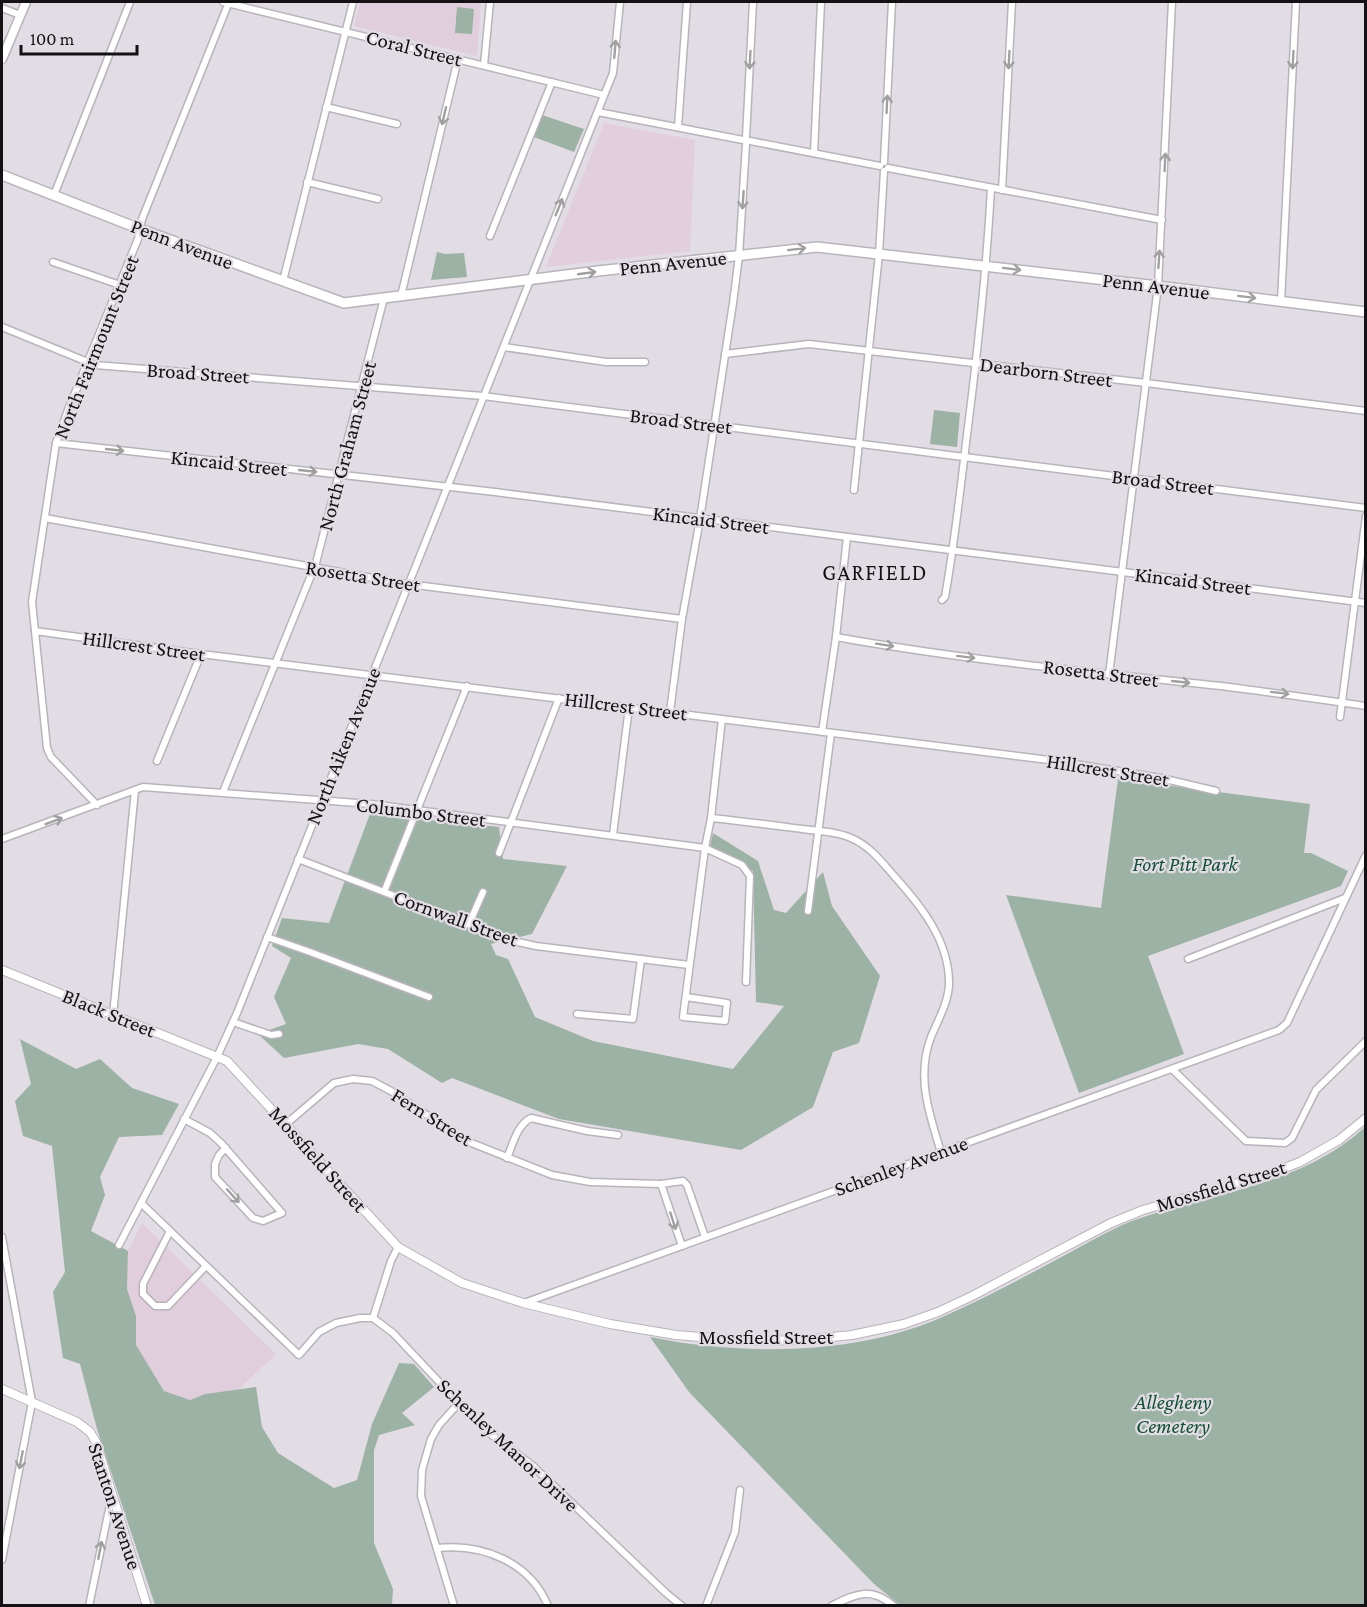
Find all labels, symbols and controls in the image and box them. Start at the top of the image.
scale bar [21,18,136,56]
street label: Coral Street [363,24,466,72]
text: 100 m [30,29,75,49]
one-way arrow [610,40,621,60]
one-way arrow [745,49,756,69]
one-way arrow [1003,49,1014,69]
one-way arrow [1288,49,1299,69]
one-way arrow [882,94,893,114]
one-way arrow [438,106,450,125]
one-way arrow [1159,152,1170,172]
one-way arrow [737,189,748,209]
one-way arrow [554,199,565,217]
street label: Penn Avenue [127,213,237,275]
one-way arrow [787,243,807,254]
street label: Penn Avenue [618,245,728,281]
one-way arrow [1154,250,1165,270]
street label: North Fairmount Street [48,251,144,442]
one-way arrow [1001,264,1021,275]
one-way arrow [577,267,597,278]
street label: Penn Avenue [1101,268,1211,304]
one-way arrow [1237,292,1257,303]
street label: Dearborn Street [978,352,1115,392]
street label: Broad Street [146,357,251,389]
street label: North Graham Street [313,357,381,534]
street label: Broad Street [629,403,735,439]
one-way arrow [104,445,124,456]
street label: Kincaid Street [170,445,289,481]
street label: Broad Street [1111,464,1217,500]
one-way arrow [298,466,318,477]
street label: Kincaid Street [651,501,772,539]
street label: Rosetta Street [304,555,423,597]
district label: GARFIELD [822,560,928,585]
street label: Kincaid Street [1133,562,1254,600]
street label: Hillcrest Street [81,626,208,667]
one-way arrow [875,639,894,650]
one-way arrow [955,651,975,662]
street label: Rosetta Street [1042,654,1161,692]
street label: North Aiken Avenue [301,664,385,828]
one-way arrow [1170,677,1190,688]
street label: Hillcrest Street [563,687,690,726]
one-way arrow [1269,688,1289,699]
street label: Hillcrest Street [1045,748,1172,792]
street label: Columbo Street [355,792,488,832]
one-way arrow [44,815,62,826]
park label: Fort Pitt Park [1132,852,1238,876]
street label: Cornwall Street [391,884,522,952]
street label: Black Street [59,983,160,1043]
street label: Fern Street [387,1083,478,1152]
street label: Mossfield Street [264,1101,373,1218]
street label: Schenley Avenue [831,1131,971,1201]
street label: Mossfield Street [1153,1155,1290,1217]
one-way arrow [226,1188,240,1203]
one-way arrow [669,1211,680,1230]
street label: Mossfield Street [699,1325,834,1349]
street label: Schenley Manor Drive [432,1373,584,1517]
park label: Allegheny Cemetery [1134,1390,1212,1438]
street label: Stanton Avenue [83,1440,147,1572]
one-way arrow [15,1450,26,1469]
one-way arrow [95,1541,106,1560]

